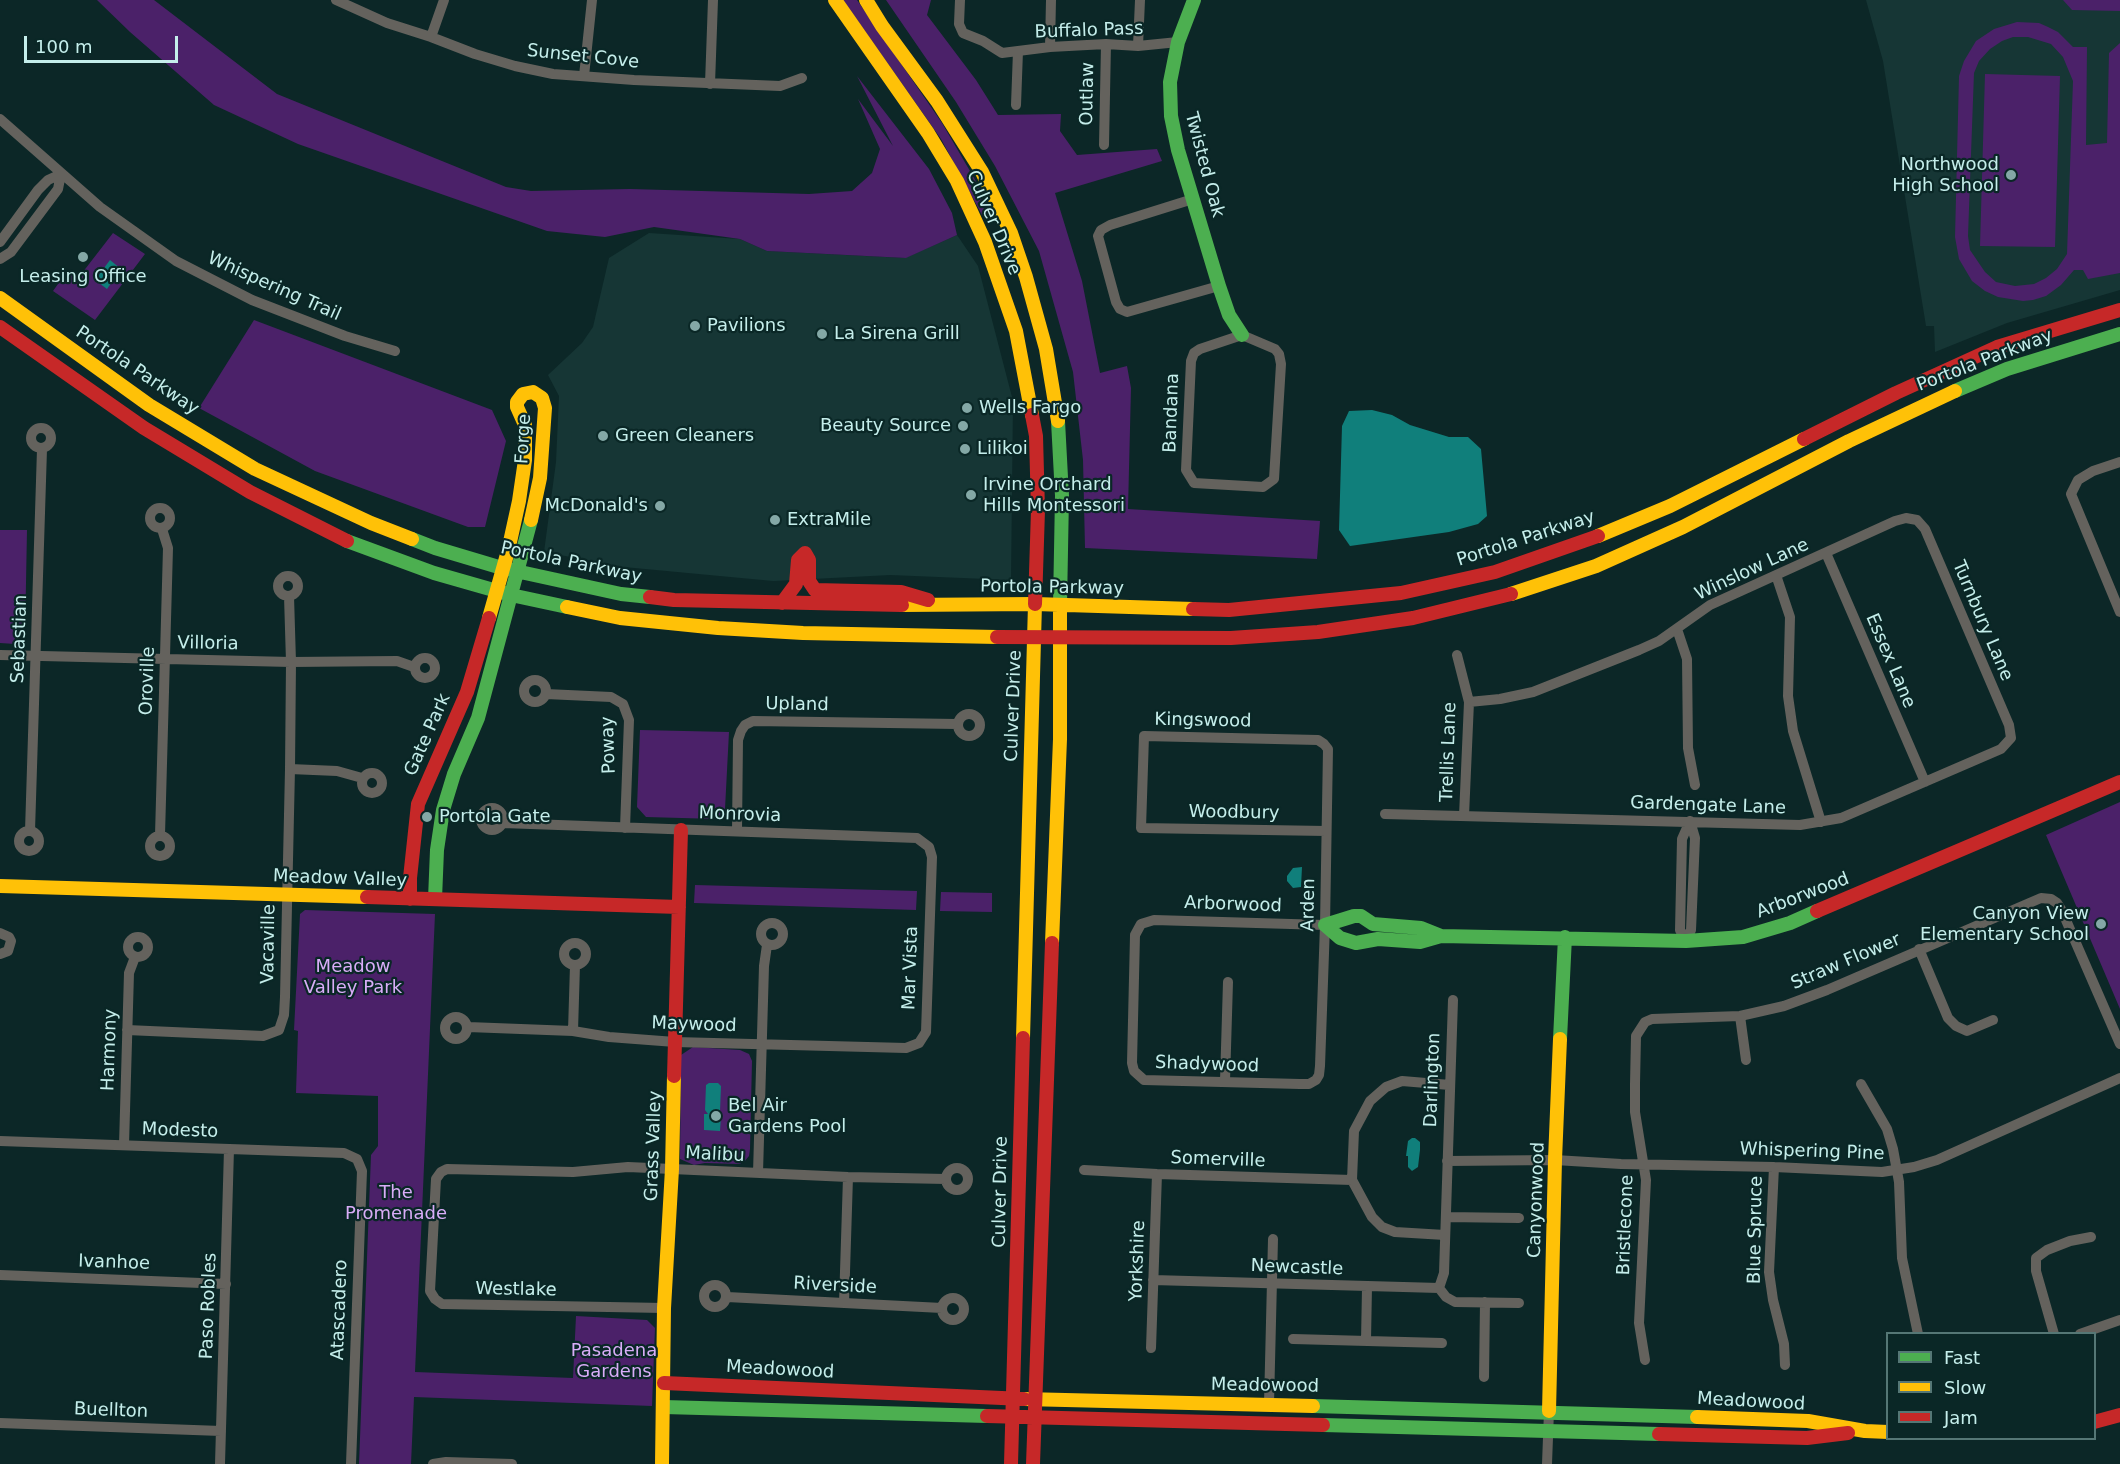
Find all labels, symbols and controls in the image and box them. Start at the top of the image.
street label: Buffalo Pass [1034,18,1144,44]
scale bar [27,24,182,62]
text: 100 m [35,36,93,57]
street label: Sunset Cove [526,40,640,74]
street label: Outlaw [1077,62,1099,126]
street label: Twisted Oak [1180,110,1228,220]
place label: Northwood High School [1892,154,1999,196]
street label: Culver Drive [961,167,1025,279]
marker: Northwood High School [2004,168,2018,182]
street label: Whispering Trail [204,248,344,326]
marker: Leasing Office [76,250,90,264]
place label: Leasing Office [19,266,147,288]
place label: Pavilions [707,315,786,337]
marker: Pavilions [688,319,702,333]
street label: Portola Parkway [71,322,203,420]
place label: La Sirena Grill [834,323,960,345]
street label: Portola Parkway [1914,325,2056,397]
marker: La Sirena Grill [815,327,829,341]
street label: Bandana [1160,373,1184,453]
place label: Wells Fargo [979,397,1081,419]
marker: Wells Fargo [960,401,974,415]
street label: Forge [512,413,536,465]
place label: Beauty Source [820,415,951,437]
marker: Beauty Source [956,419,970,433]
place label: Green Cleaners [615,425,754,447]
marker: Green Cleaners [596,429,610,443]
place label: Lilikoi [977,438,1028,460]
marker: Lilikoi [958,442,972,456]
place label: Irvine Orchard Hills Montessori [983,474,1125,516]
marker: Irvine Orchard Hills Montessori [964,488,978,502]
place label: McDonald's [545,495,648,517]
marker: McDonald's [653,499,667,513]
street label: Portola Parkway [1454,507,1598,571]
place label: ExtraMile [787,509,871,531]
marker: ExtraMile [768,513,782,527]
street label: Winslow Lane [1692,534,1812,606]
street label: Portola Parkway [498,537,644,589]
street label: Turnbury Lane [1947,558,2017,684]
street label: Portola Parkway [980,576,1124,600]
street label: Sebastian [8,594,32,684]
street label: Essex Lane [1860,610,1920,712]
street label: Villoria [177,633,239,655]
street label: Oroville [136,646,160,716]
street label: Culver Drive [1001,650,1027,762]
street label: Gate Park [400,691,456,779]
street label: Upland [765,694,829,716]
street label: Trellis Lane [1436,702,1462,802]
street label: Kingswood [1154,709,1252,733]
street label: Poway [597,716,621,774]
street label: Gardengate Lane [1630,792,1786,820]
street label: Woodbury [1188,801,1280,825]
street label: Monrovia [698,803,782,827]
place label: Portola Gate [439,806,551,828]
marker: Portola Gate [420,810,434,824]
street label: Meadow Valley [273,866,407,892]
street label: Arborwood [1754,868,1852,924]
street label: Arden [1298,878,1320,932]
street label: Arborwood [1184,893,1282,917]
place label: Canyon View Elementary School [1920,903,2089,946]
street label: Vacaville [258,904,280,984]
marker: Canyon View Elementary School [2094,917,2108,931]
street label: Mar Vista [899,926,923,1010]
street label: Straw Flower [1788,929,1904,995]
park label: Meadow Valley Park [304,956,402,998]
street label: Harmony [98,1009,122,1091]
street label: Maywood [651,1013,737,1037]
street label: Darlington [1421,1032,1445,1128]
street label: Shadywood [1155,1052,1259,1078]
street label: Grass Valley [641,1090,667,1202]
place label: Bel Air Gardens Pool [728,1095,846,1138]
marker: Bel Air Gardens Pool [709,1109,723,1123]
street label: Modesto [141,1119,219,1143]
street label: Culver Drive [989,1136,1013,1248]
street label: Whispering Pine [1739,1139,1885,1165]
street label: Canyonwood [1524,1142,1550,1258]
street label: Malibu [685,1143,745,1167]
street label: Somerville [1170,1148,1266,1172]
street label: Bristlecone [1613,1174,1639,1276]
street label: Blue Spruce [1744,1176,1768,1284]
park label: The Promenade [345,1182,447,1224]
street label: Yorkshire [1126,1220,1150,1302]
street label: Ivanhoe [78,1251,150,1275]
street label: Paso Robles [196,1252,222,1360]
street label: Newcastle [1250,1256,1344,1280]
street label: Atascadero [327,1259,353,1361]
street label: Riverside [793,1273,877,1299]
street label: Westlake [475,1278,557,1302]
legend [1886,1332,2096,1440]
park label: Pasadena Gardens [571,1340,657,1382]
text: Fast [1944,1347,1980,1368]
street label: Meadowood [725,1356,835,1384]
street label: Meadowood [1211,1374,1319,1398]
text: Slow [1944,1377,1986,1398]
street label: Meadowood [1696,1388,1806,1416]
street label: Buellton [73,1399,149,1423]
text: Jam [1944,1407,1978,1428]

